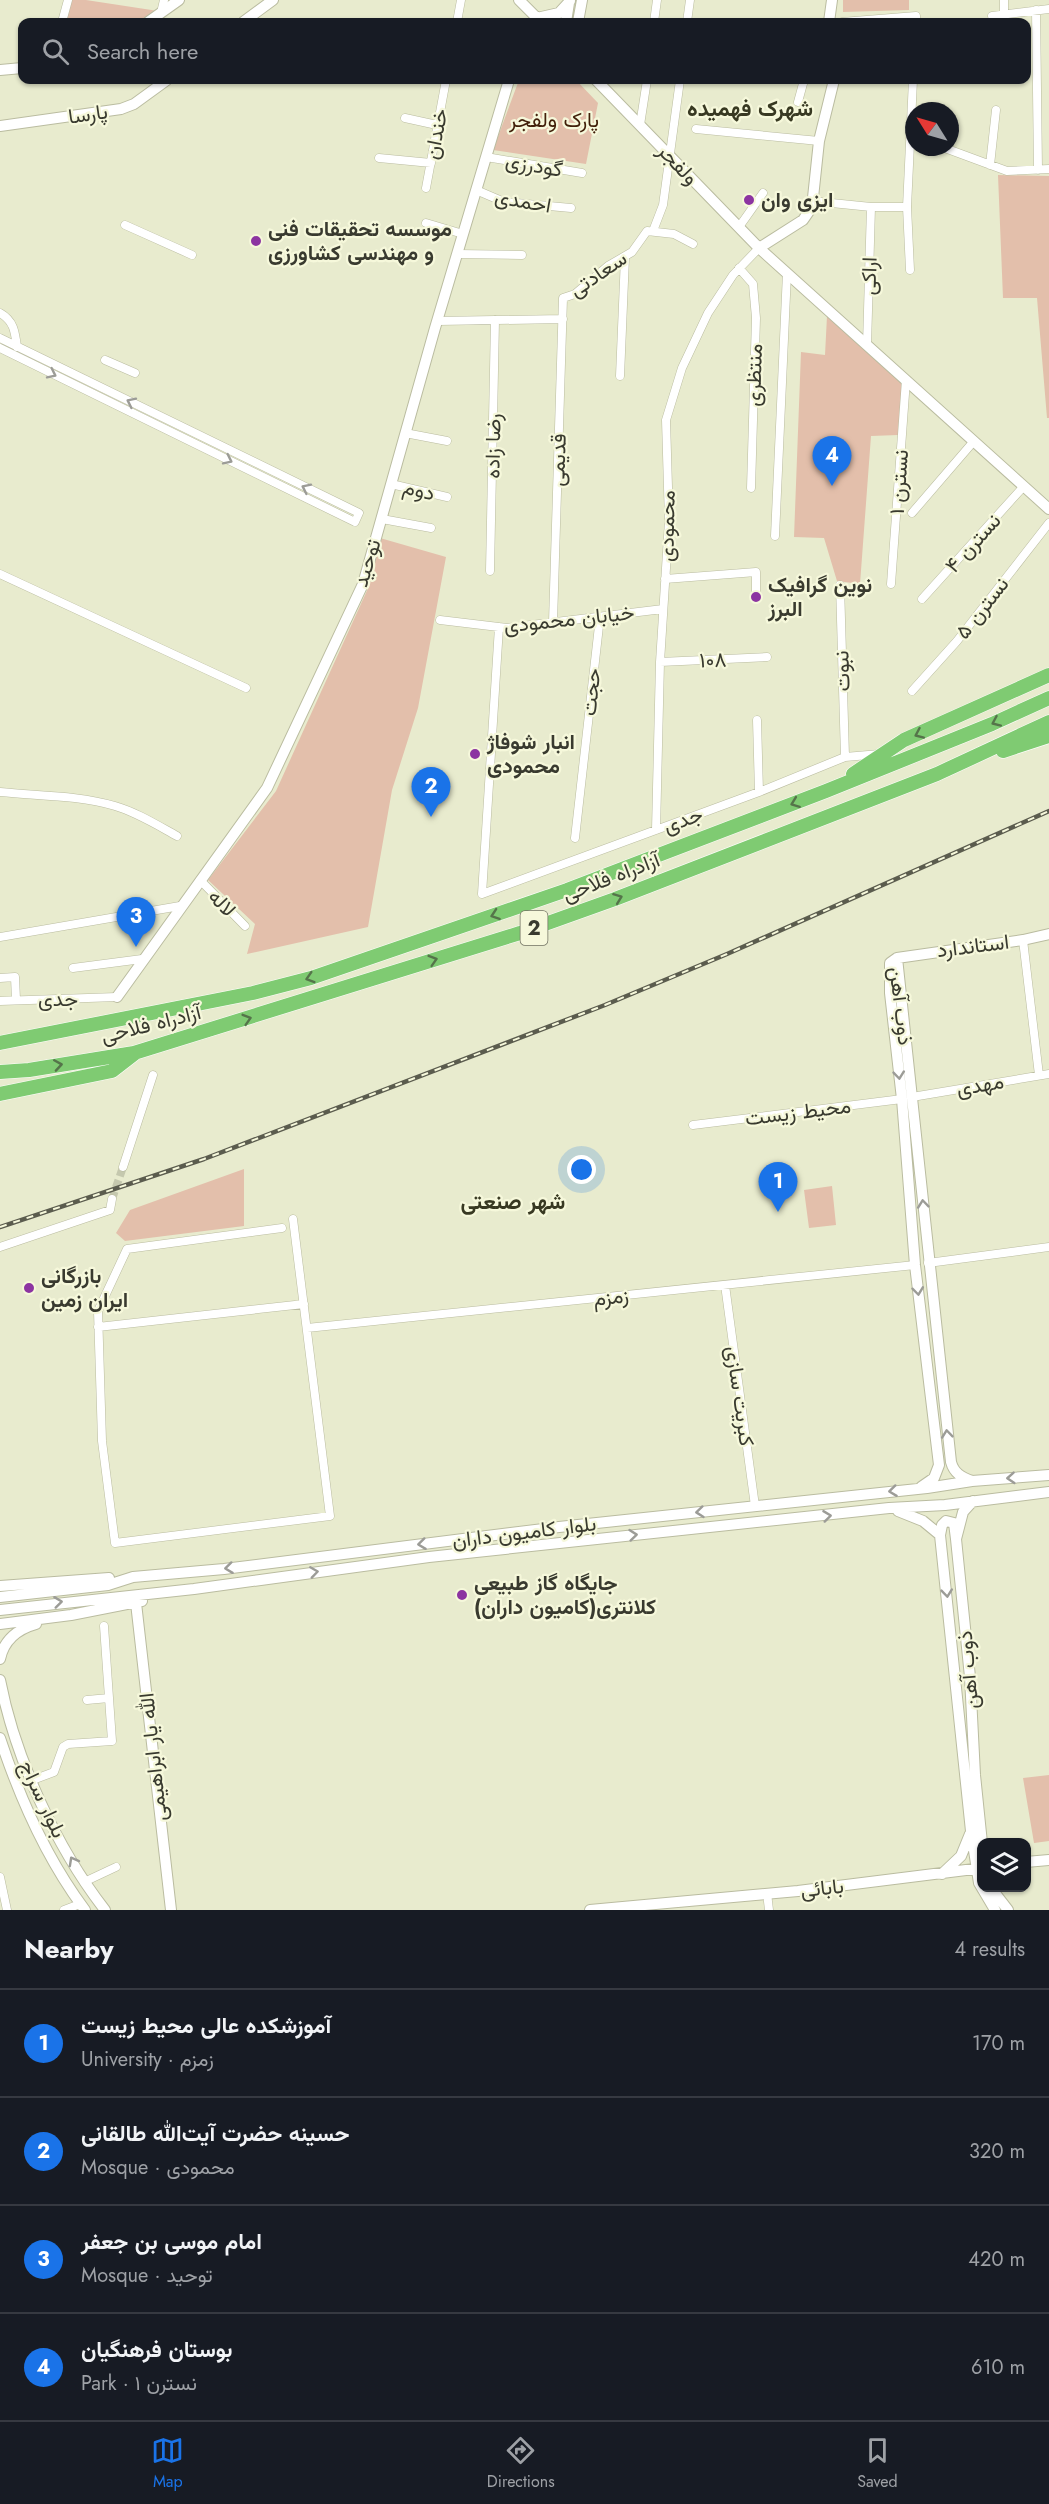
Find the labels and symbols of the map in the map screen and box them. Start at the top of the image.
district label: شهرک فهمیده [687,92,813,124]
street label: پارسا [66,96,110,132]
north arrow [905,102,959,156]
park label: پارک ولفجر [508,105,599,135]
street label: خندان [416,106,456,162]
street label: ولفجر [650,136,706,192]
street label: گودرزی [503,145,565,185]
street label: احمدی [492,181,554,221]
place label: ایزی وان [761,185,834,215]
marker: ایزی وان [742,193,756,207]
place label: موسسه تحقیقات فنی و مهندسی کشاورزی [268,214,452,268]
marker: موسسه تحقیقات فنی و مهندسی کشاورزی [249,234,263,248]
street label: سعادتی [563,244,633,304]
street label: اراکی [853,256,885,296]
street label: منتظری [738,343,770,407]
one-way arrow [46,367,57,378]
one-way arrow [126,398,137,409]
street label: رضا زاده [477,413,509,479]
street label: قدیمی [542,433,574,487]
pin: 4 [812,436,852,486]
street label: نسترن ۱ [882,448,916,516]
one-way arrow [221,452,232,464]
street label: دوم [400,472,438,508]
one-way arrow [301,483,312,495]
street label: محمودی [651,490,683,562]
street label: نسترن ۴ [938,506,1008,580]
street label: توحید [346,535,388,591]
place label: نوین گرافیک البرز [767,570,872,624]
street label: نسترن ۵ [948,571,1016,645]
marker: نوین گرافیک البرز [749,590,763,604]
street label: خیابان محمودی [502,597,636,641]
street label: ۱۰۸ [699,645,727,675]
street label: نبوت [826,650,858,692]
street label: حجت [574,667,608,717]
one-way arrow [991,715,1002,727]
place label: انبار شوفاژ محمودی [486,727,575,781]
one-way arrow [914,727,925,739]
marker: انبار شوفاژ محمودی [468,747,482,761]
pin: 2 [412,768,450,817]
one-way arrow [791,796,802,808]
street label: جدی [659,799,707,841]
street label: آزادراه فلاحی [558,844,666,909]
street label: لاله [201,882,243,924]
one-way arrow [611,893,622,905]
pin: 3 [116,898,156,947]
one-way arrow [490,908,501,920]
road number: 2 [520,911,548,945]
street label: استاندارد [935,927,1011,965]
one-way arrow [427,955,438,968]
street label: ذوب آهن [881,965,921,1047]
one-way arrow [305,970,316,983]
street label: جدی [38,984,78,1014]
street label: آزادراه فلاحی [98,997,206,1051]
one-way arrow [241,1014,252,1026]
one-way arrow [53,1060,63,1072]
street label: مهدی [954,1066,1006,1104]
one-way arrow [893,1071,905,1080]
street label: محیط زیست [743,1091,853,1133]
your location [567,1155,596,1184]
pin: 1 [758,1162,798,1212]
district label: شهر صنعتی [461,1185,565,1217]
one-way arrow [917,1200,930,1209]
place label: بازرگانی ایران زمین [41,1261,128,1315]
street label: زمزم [592,1280,630,1314]
marker: بازرگانی ایران زمین [22,1281,36,1295]
one-way arrow [911,1286,923,1295]
street label: کبریت سازی [718,1344,762,1448]
one-way arrow [942,1430,954,1439]
one-way arrow [1006,1471,1015,1484]
one-way arrow [889,1485,898,1497]
one-way arrow [695,1505,704,1518]
street label: بلوار کامیون داران [450,1508,598,1556]
one-way arrow [822,1510,832,1522]
one-way arrow [628,1529,637,1542]
one-way arrow [418,1538,427,1550]
one-way arrow [224,1562,233,1574]
one-way arrow [310,1567,319,1579]
place label: جایگاه گاز طبیعی کلانتری(کامیون داران) [474,1568,656,1622]
marker: جایگاه گاز طبیعی کلانتری(کامیون داران) [455,1588,469,1602]
one-way arrow [940,1588,953,1597]
one-way arrow [53,1597,63,1609]
street label: ذوب آهن [950,1630,986,1710]
street label: الله یار ابراهیمی [131,1691,175,1823]
street label: بلوار سراج [12,1755,74,1843]
one-way arrow [69,1857,80,1867]
street label: بابائی [799,1871,845,1905]

